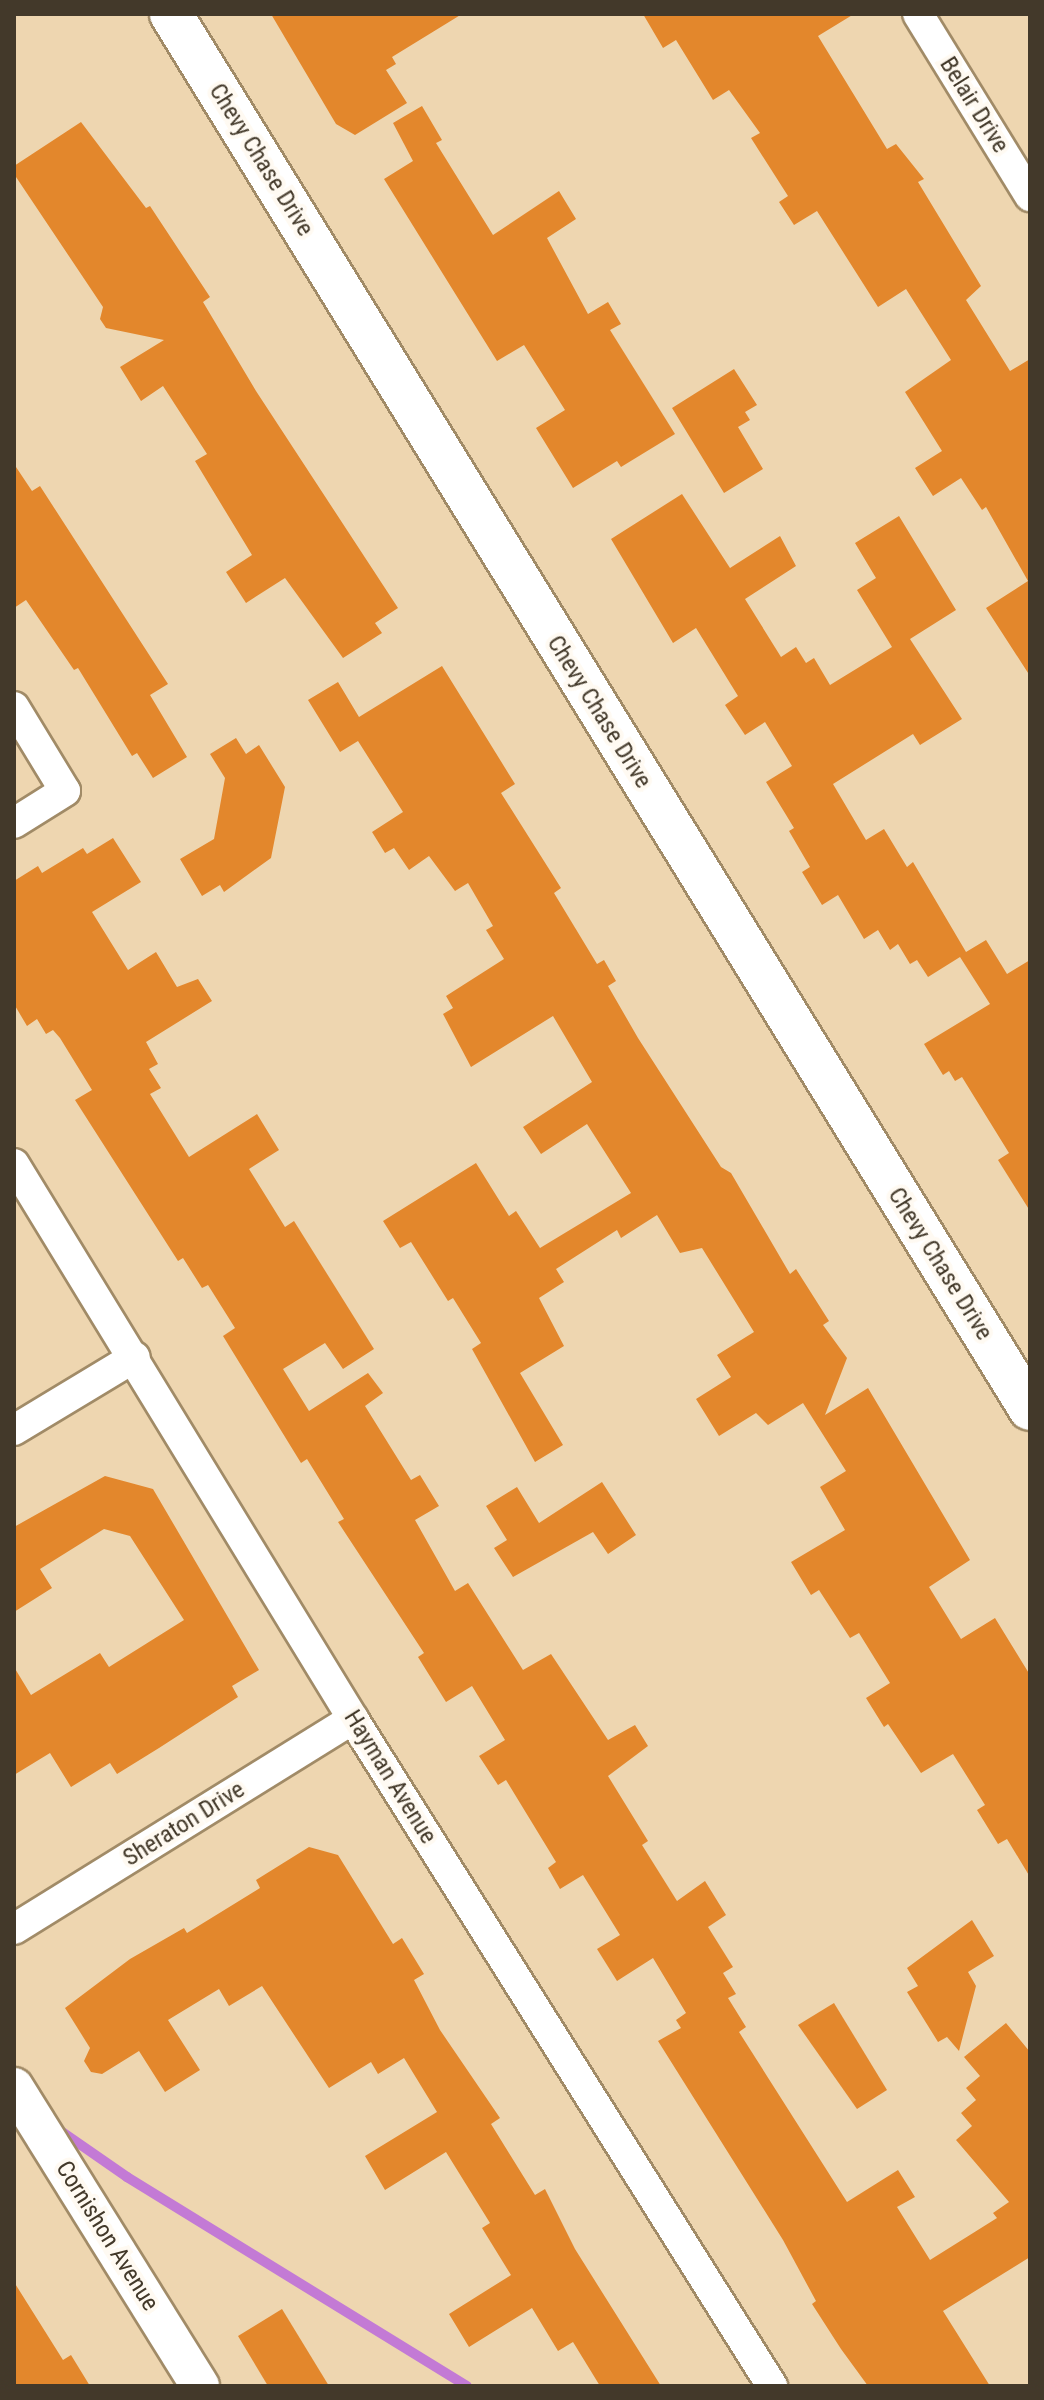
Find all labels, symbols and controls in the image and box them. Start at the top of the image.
street label: Belair Drive [933,52,1015,158]
street label: Chevy Chase Drive [203,78,319,242]
street label: Chevy Chase Drive [541,630,657,794]
street label: Chevy Chase Drive [882,1182,998,1346]
street label: Hayman Avenue [338,1705,442,1849]
street label: Sheraton Drive [118,1775,250,1873]
street label: Cornishon Avenue [50,2156,164,2316]

